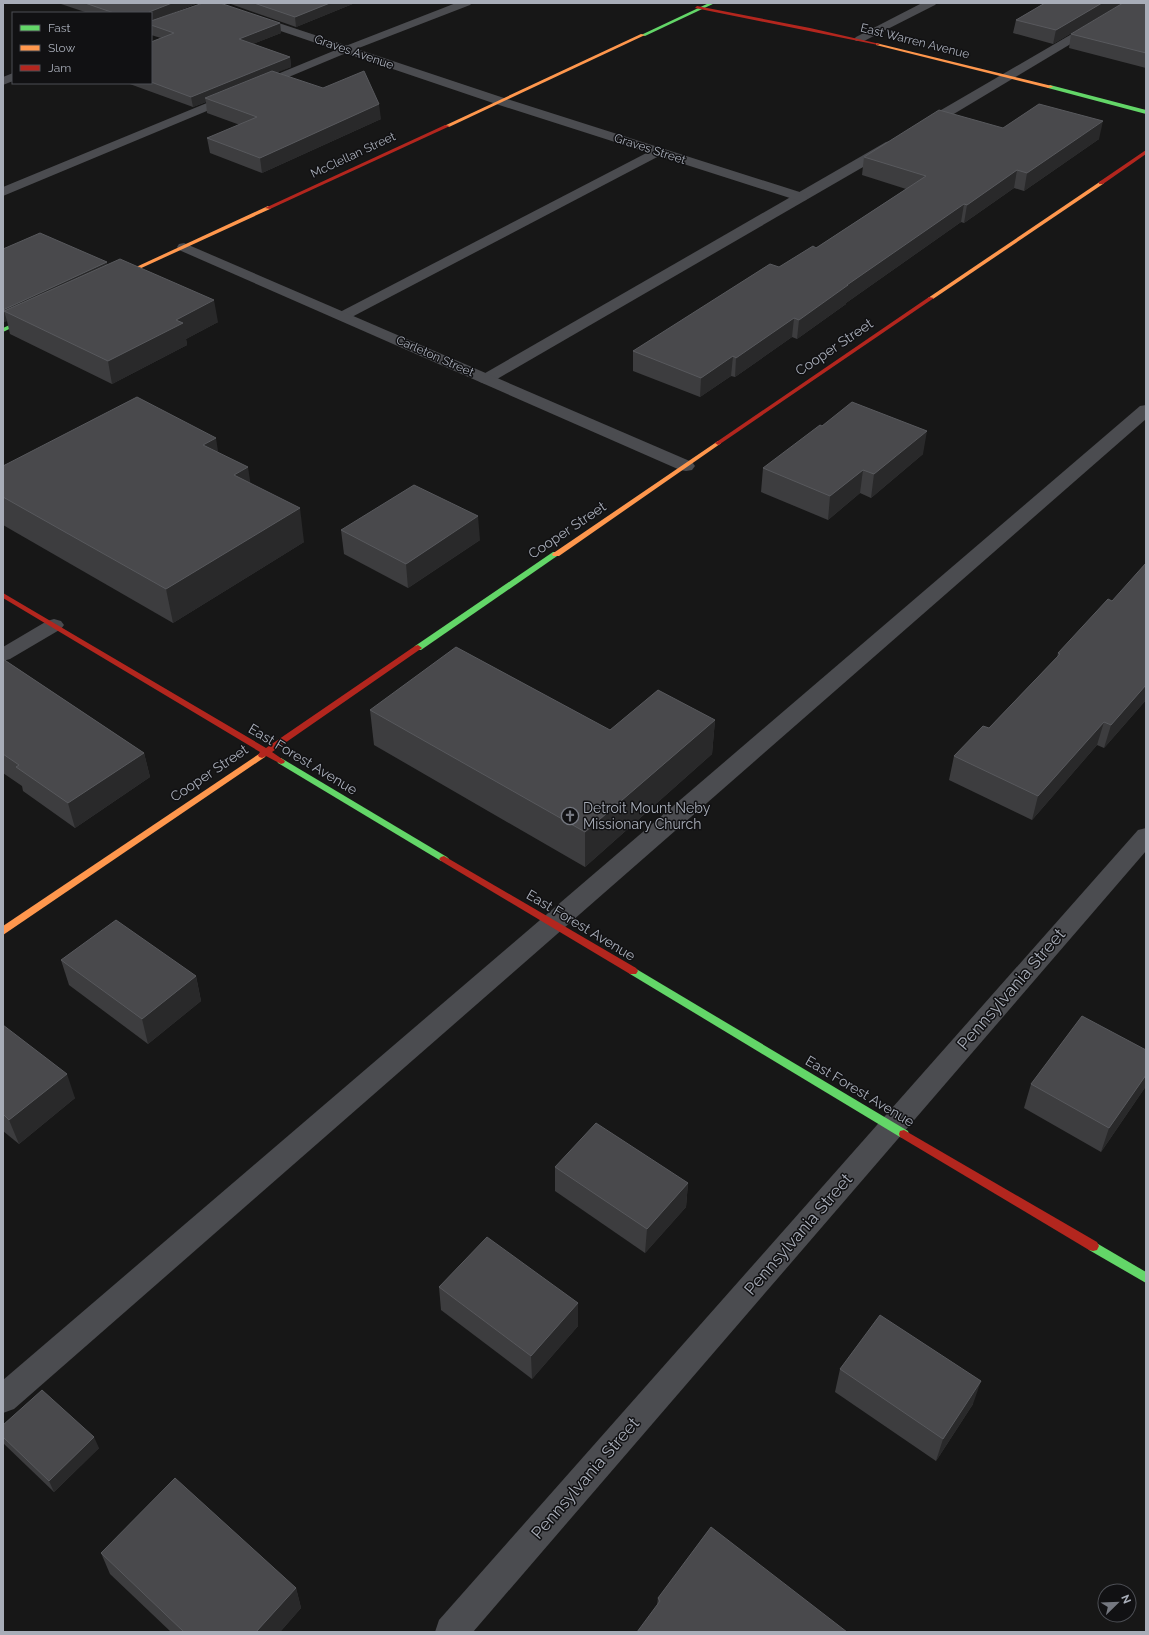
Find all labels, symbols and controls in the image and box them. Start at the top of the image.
legend [12,12,152,84]
text: Fast [48,21,71,35]
street label: East Warren Avenue [859,21,971,61]
street label: Graves Avenue [313,32,395,72]
text: Slow [48,41,75,55]
text: Jam [48,61,71,75]
street label: McClellan Street [308,129,398,181]
street label: Graves Street [612,131,688,167]
street label: Cooper Street [792,315,876,379]
street label: Carleton Street [394,333,476,379]
street label: Cooper Street [525,498,609,562]
street label: East Forest Avenue [246,720,360,798]
street label: Cooper Street [167,741,251,805]
place label: Detroit Mount Neby Missionary Church [583,800,711,832]
church icon: Detroit Mount Neby Missionary Church [560,806,580,826]
street label: East Forest Avenue [524,886,638,964]
street label: Pennsylvania Street [953,924,1069,1054]
street label: East Forest Avenue [803,1052,917,1130]
street label: Pennsylvania Street [740,1169,856,1299]
street label: Pennsylvania Street [527,1413,643,1543]
north arrow [1097,1583,1137,1623]
text: N [1118,1593,1133,1606]

